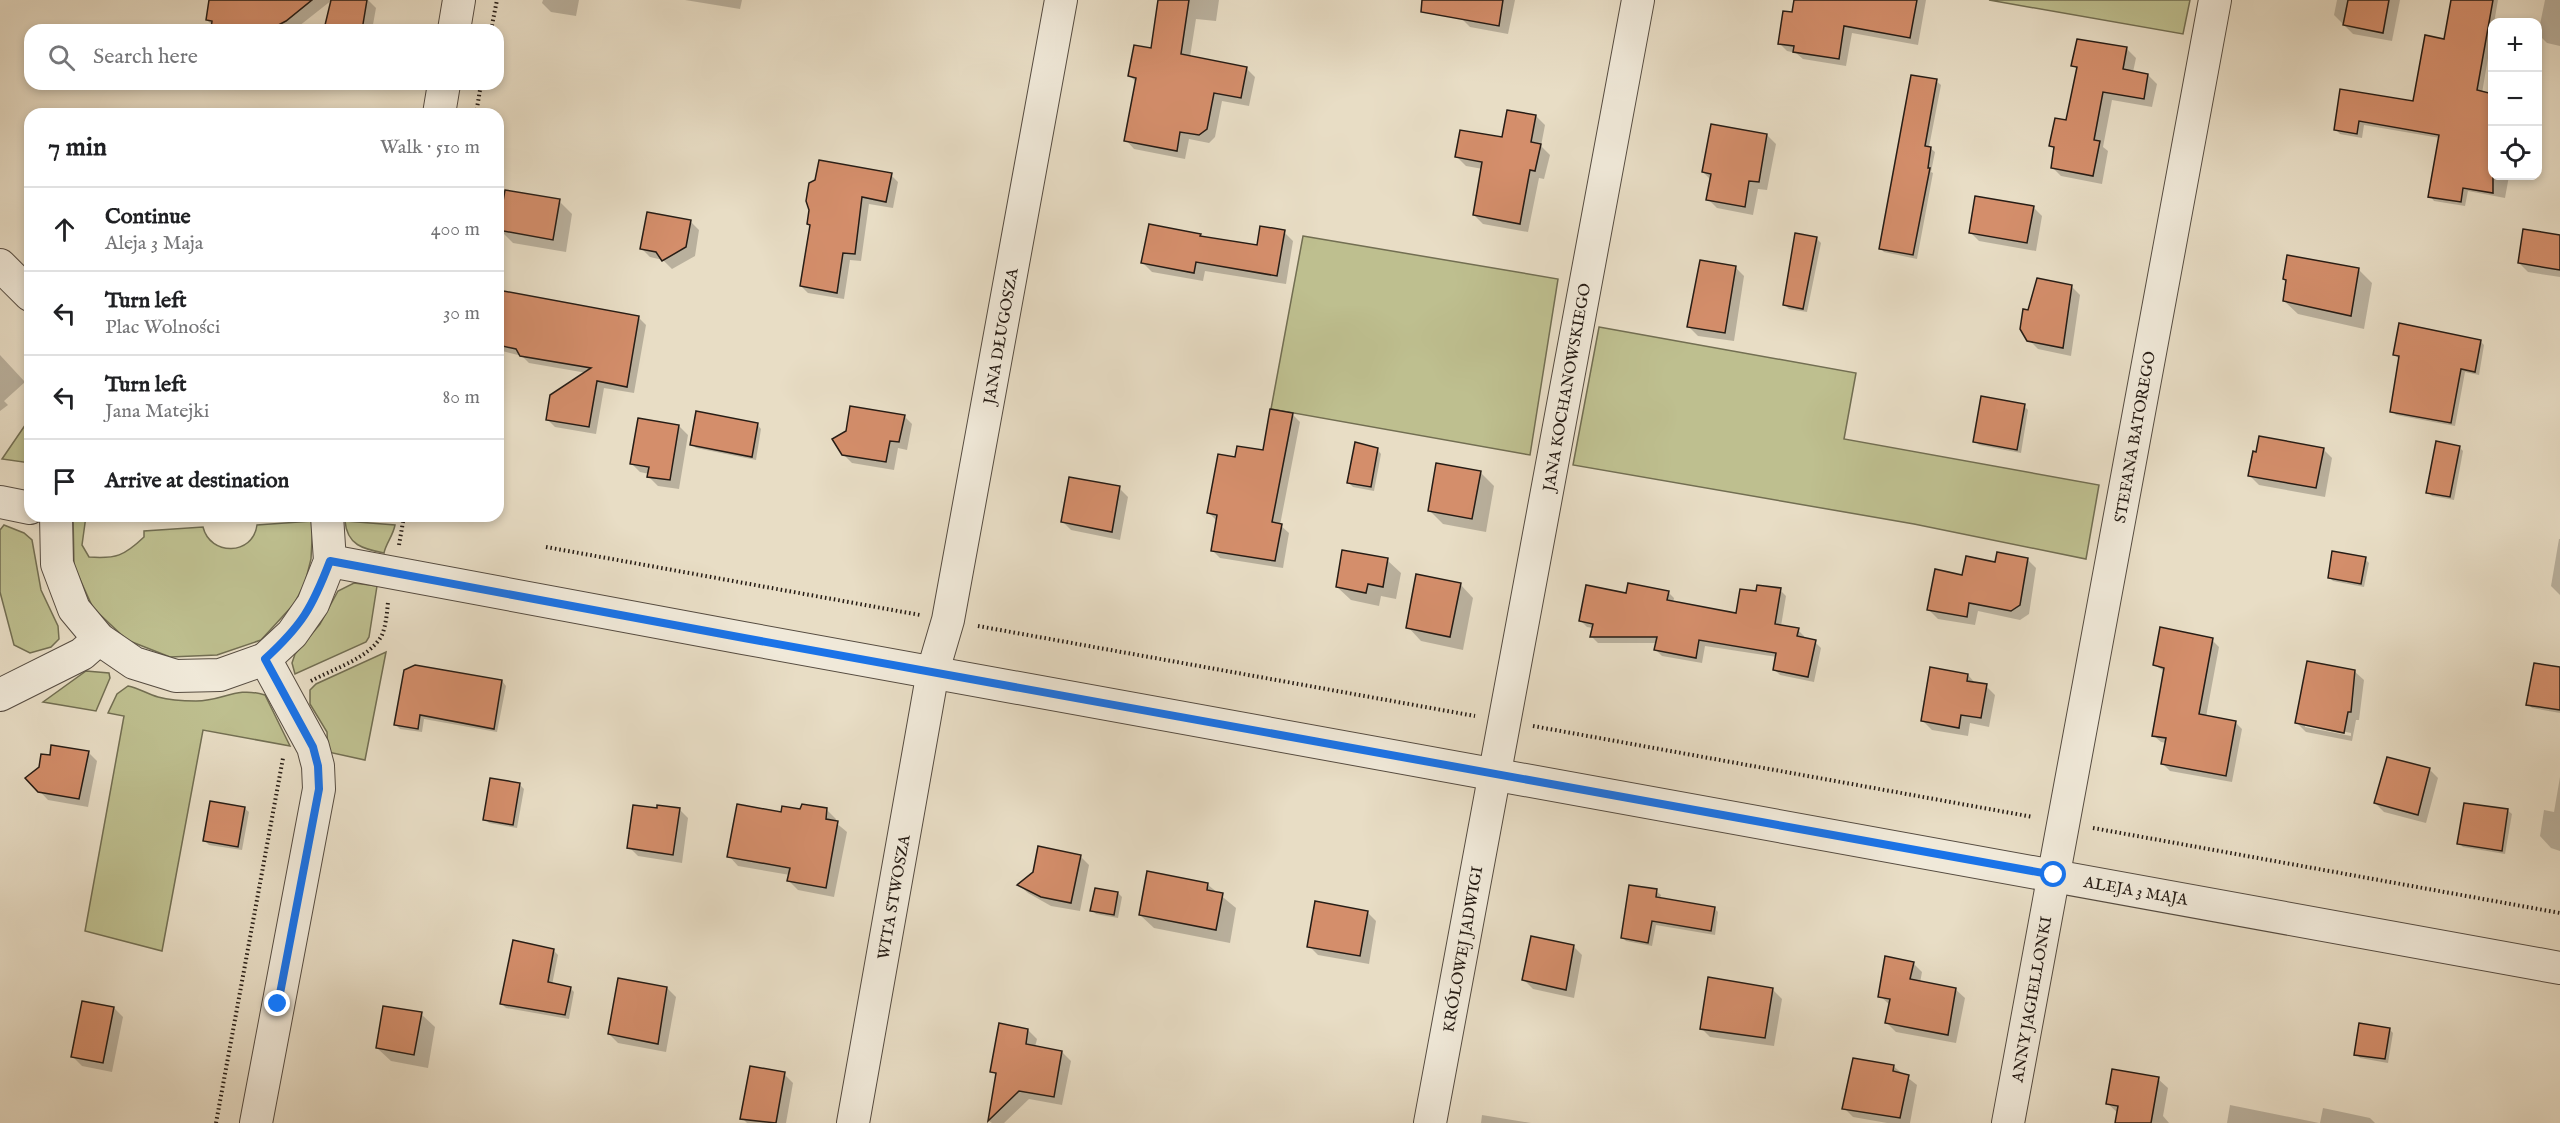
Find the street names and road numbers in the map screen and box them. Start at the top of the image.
street label: JANA DŁUGOSZA [980,266,1024,408]
street label: JANA KOCHANOWSKIEGO [1539,282,1596,495]
street label: STEFANA BATOREGO [2111,350,2161,525]
street label: WITA STWOSZA [874,832,916,961]
street label: KRÓLOWEJ JADWIGI [1438,864,1488,1034]
street label: ALEJA 3 MAJA [2081,873,2190,911]
street label: ANNY JAGIELLONKI [2008,915,2057,1085]

